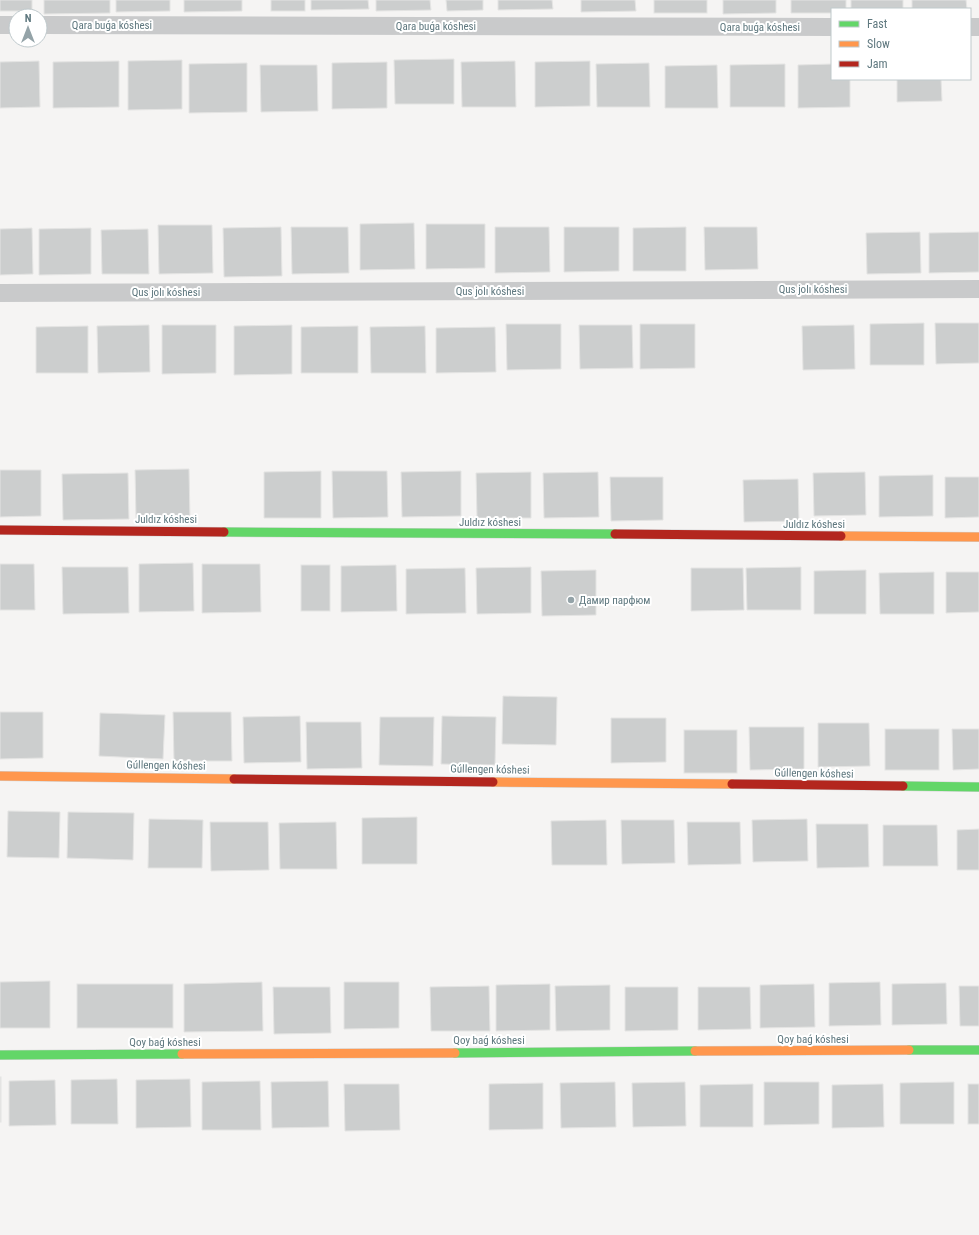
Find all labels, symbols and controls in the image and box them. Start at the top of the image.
north arrow [8,8,48,48]
legend [831,8,971,80]
text: N [25,12,32,25]
text: Fast [867,17,888,31]
street label: Qara buǵa kóshesi [72,19,152,32]
street label: Qara buǵa kóshesi [396,20,476,33]
street label: Qara buǵa kóshesi [720,21,800,34]
text: Slow [867,37,890,51]
text: Jam [867,57,888,71]
street label: Qus jolı kóshesi [779,283,847,296]
street label: Qus jolı kóshesi [456,285,524,298]
street label: Qus jolı kóshesi [132,286,200,299]
street label: Juldız kóshesi [135,513,197,526]
street label: Juldız kóshesi [459,516,521,529]
street label: Juldız kóshesi [783,518,845,531]
place label: Дамир парфюм [579,594,650,607]
marker: Дамир парфюм [566,595,576,605]
street label: Gúllengen kóshesi [126,758,206,773]
street label: Gúllengen kóshesi [450,762,530,777]
street label: Gúllengen kóshesi [774,766,854,781]
street label: Qoy baǵ kóshesi [777,1033,849,1046]
street label: Qoy baǵ kóshesi [453,1034,525,1047]
street label: Qoy baǵ kóshesi [129,1036,201,1049]

